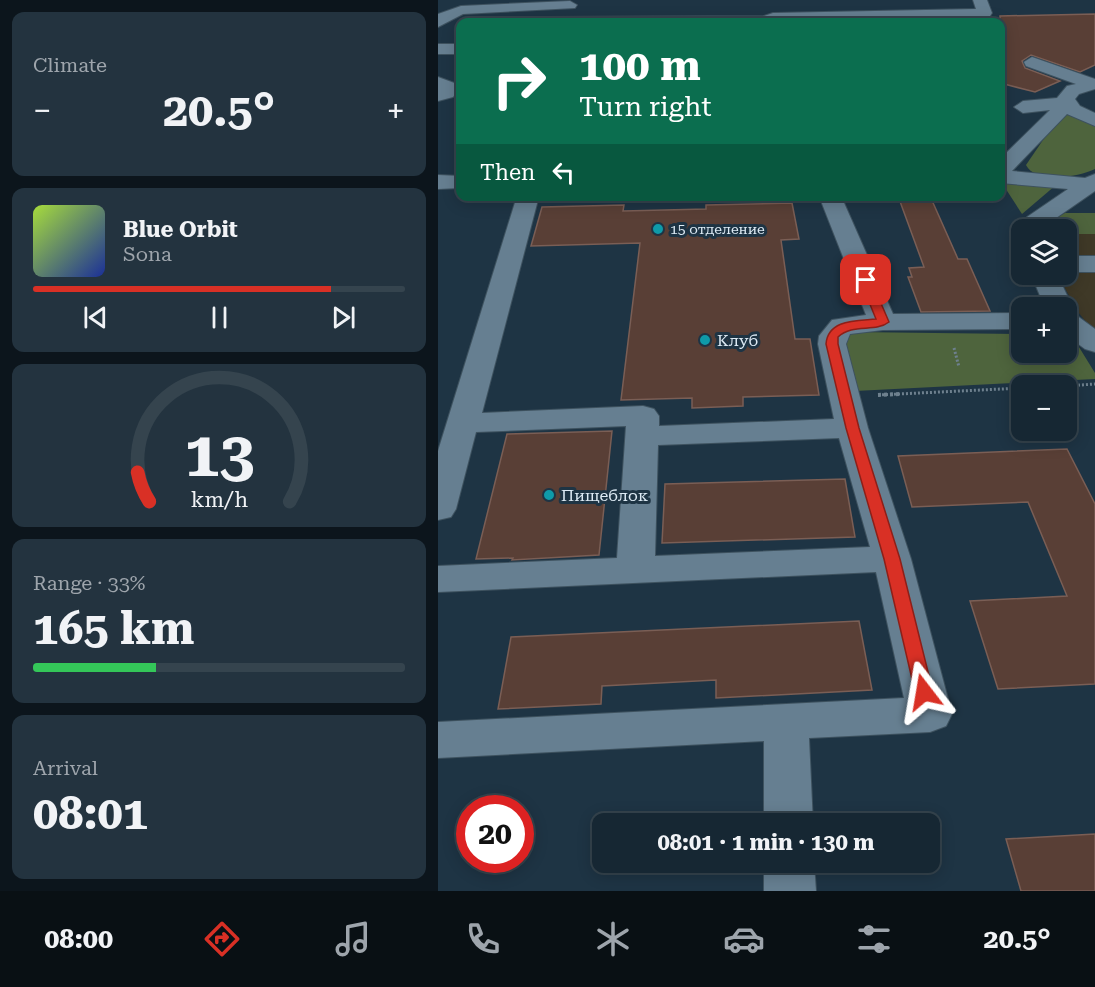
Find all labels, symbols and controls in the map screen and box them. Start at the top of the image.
text: 100 m [579,41,701,90]
icon: right [480,42,558,120]
text: Climate [33,53,107,77]
text: 20.5° [163,84,275,137]
text: − [33,91,51,130]
text: + [387,91,405,130]
text: Turn right [579,91,712,123]
icon: left [547,156,580,189]
text: Then [480,160,535,185]
text: Blue Orbit [123,217,238,242]
map controls [1011,219,1077,441]
button: layers [1011,219,1077,285]
place label: 15 отделение [670,221,765,237]
marker: 15 отделение [651,222,665,236]
text: Sona [123,242,172,266]
pin [840,254,891,305]
icon: arrive [849,263,882,296]
button: + [1011,297,1077,363]
icon: previous [79,301,112,334]
icon: pause [203,301,236,334]
icon: next [327,301,360,334]
place label: Клуб [717,331,758,350]
marker: Клуб [698,333,712,347]
button: − [1011,375,1077,441]
text: 13 [184,419,254,492]
place label: Пищеблок [561,486,648,505]
text: km/h [190,488,248,513]
marker: Пищеблок [542,488,556,502]
text: Range · 33% [33,571,145,595]
text: 165 km [33,602,194,655]
position arrow [892,660,956,724]
text: Arrival [33,756,98,780]
text: 08:01 [33,787,148,840]
speed limit sign: 20 [456,795,534,873]
text: 08:01 · 1 min · 130 m [657,830,875,855]
icon: directions [201,918,243,960]
icon: music [332,918,374,960]
icon: phone [462,918,504,960]
icon: climate [592,918,634,960]
icon: car [723,918,765,960]
icon: filters [853,918,895,960]
text: 08:00 [44,923,113,955]
text: 20.5° [984,923,1051,955]

